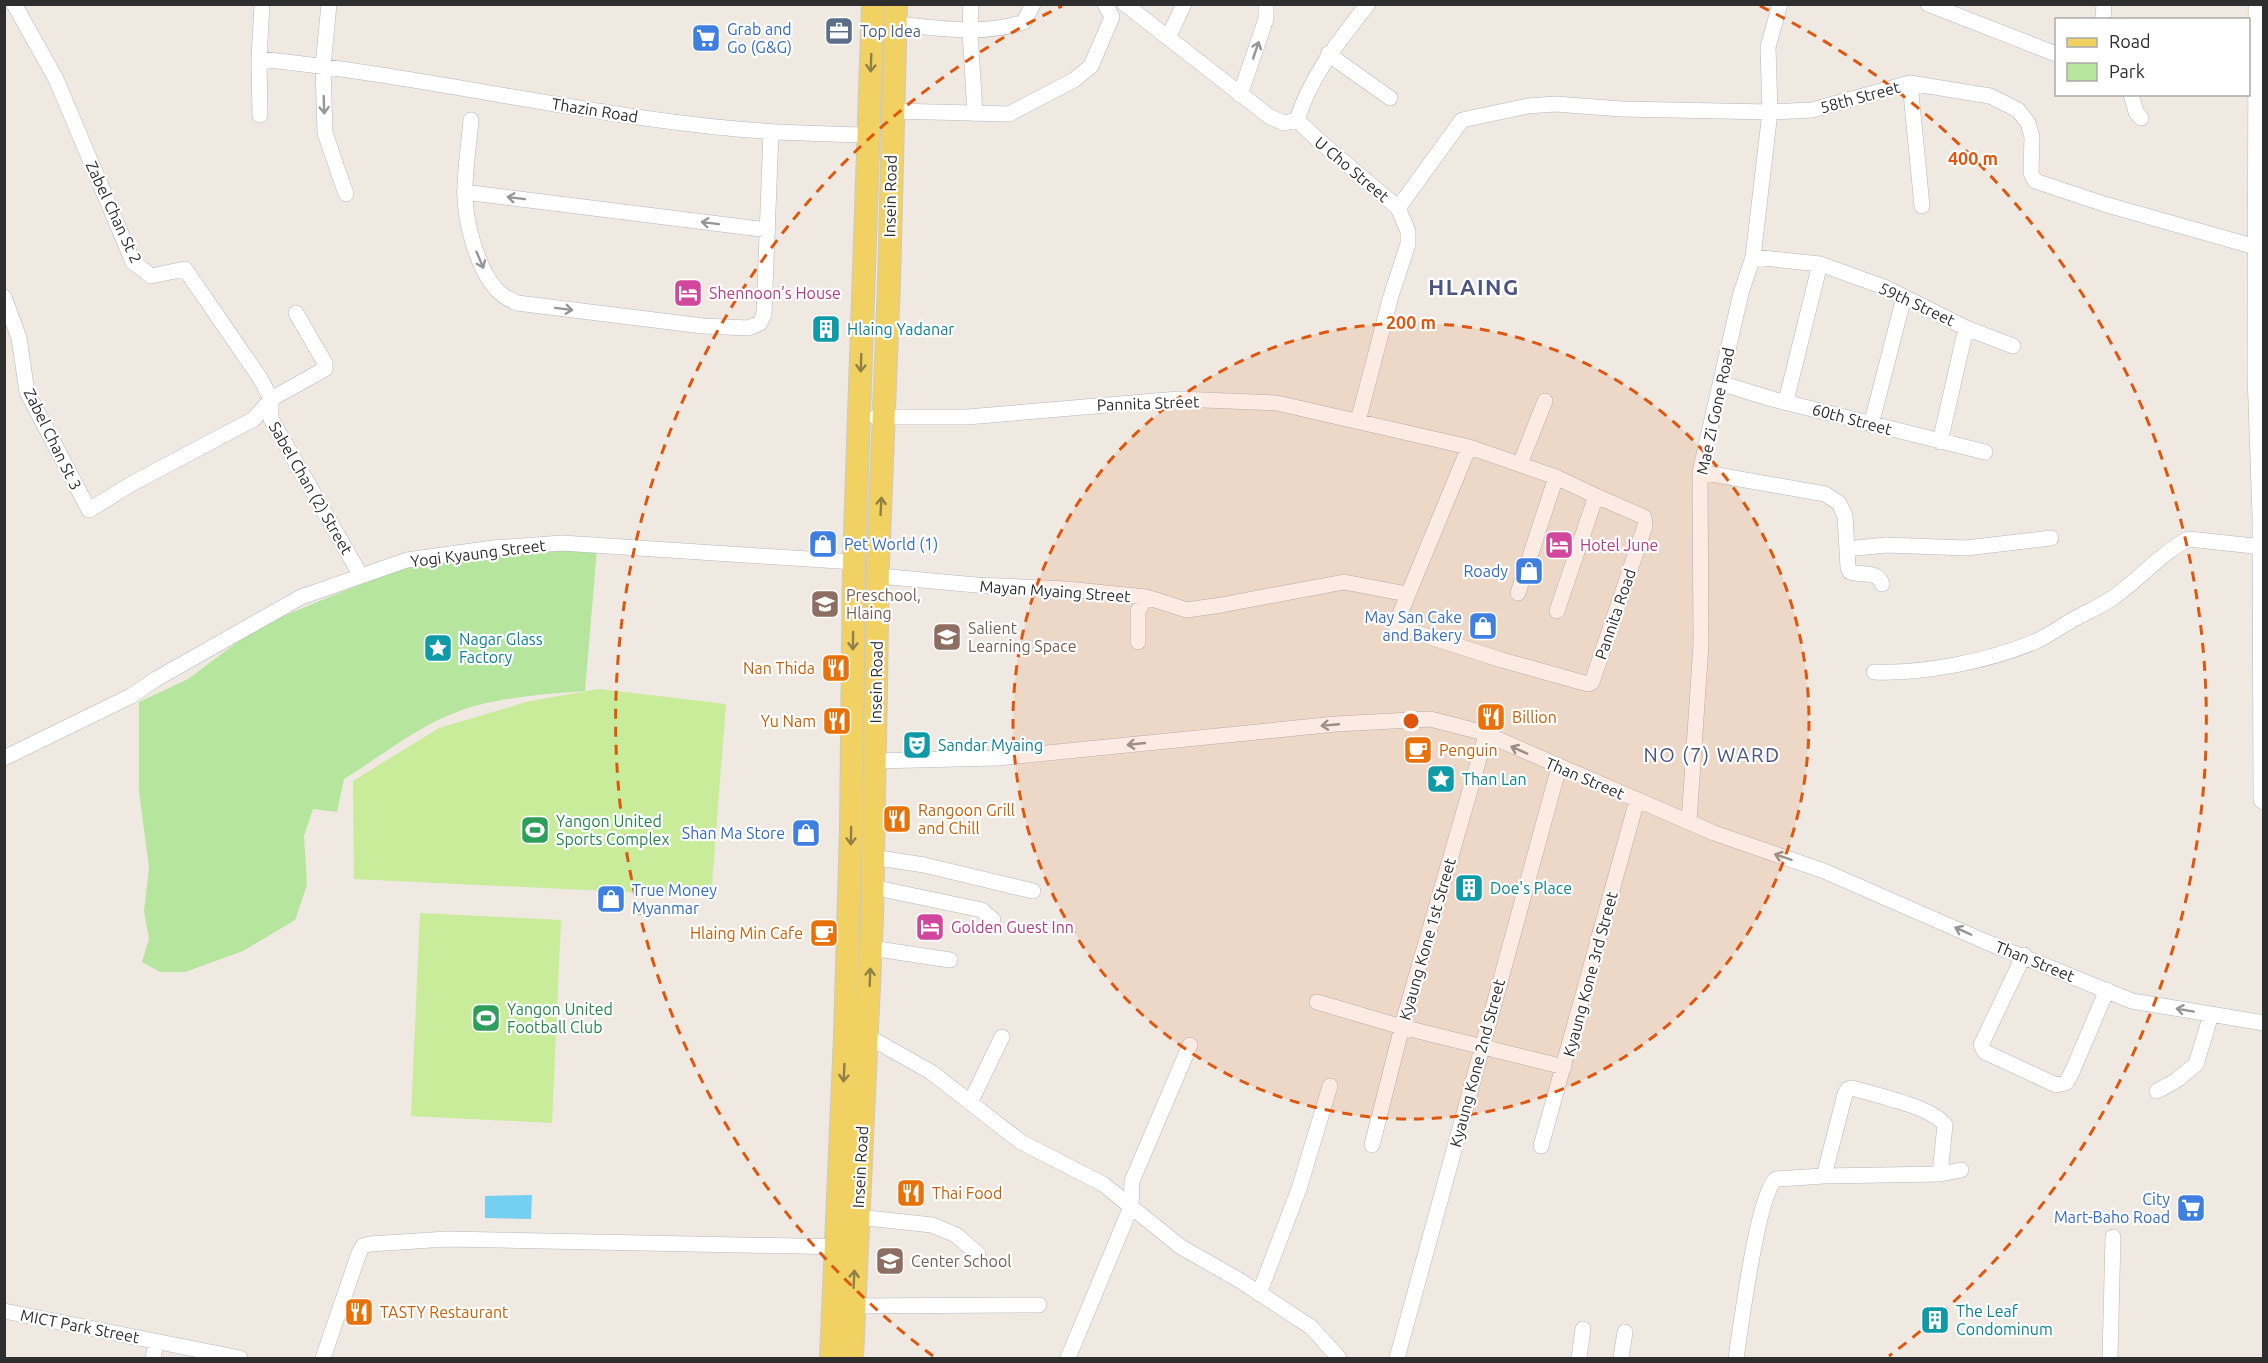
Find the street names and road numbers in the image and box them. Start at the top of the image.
street label: 58th Street [1818,78,1903,116]
street label: Thazin Road [551,94,639,126]
street label: U Cho Street [1311,133,1393,206]
street label: Insein Road [880,155,900,237]
street label: Zabel Chan St 2 [82,158,146,266]
street label: 59th Street [1876,279,1959,330]
street label: Mae Zi Gone Road [1693,346,1737,476]
street label: Zabel Chan St 3 [21,385,85,493]
street label: Pannita Street [1096,392,1200,414]
street label: 60th Street [1810,400,1895,438]
street label: Sabel Chan (2) Street [265,419,357,559]
street label: Yogi Kyaung Street [409,536,547,570]
street label: Pannita Road [1591,566,1639,662]
street label: Mayan Myaing Street [979,577,1132,605]
street label: Insein Road [866,641,886,723]
street label: Than Street [1543,753,1628,803]
street label: Kyaung Kone 1st Street [1395,855,1459,1022]
street label: Kyaung Kone 3rd Street [1559,889,1621,1058]
street label: Than Street [1993,937,2078,985]
street label: Kyaung Kone 2nd Street [1446,976,1508,1149]
street label: Insein Road [849,1125,871,1209]
street label: MICT Park Street [19,1306,142,1346]

